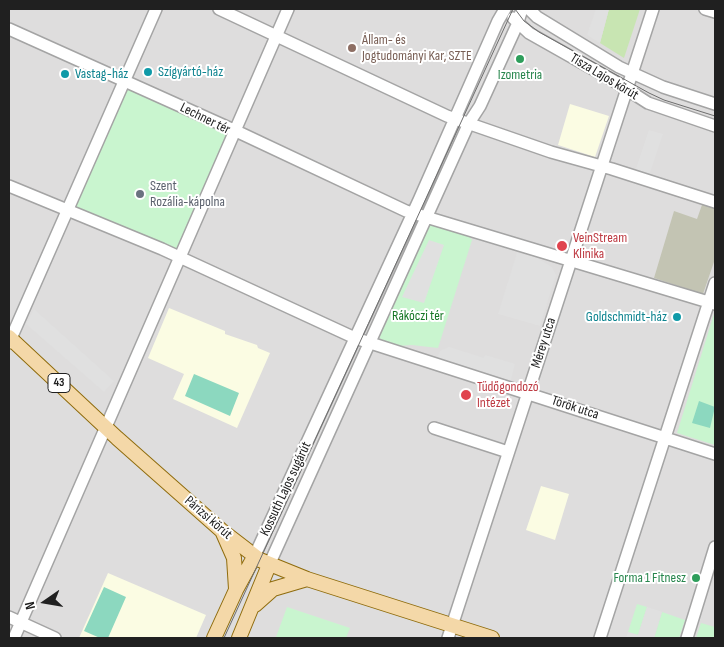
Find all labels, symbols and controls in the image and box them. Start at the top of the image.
place label: Állam- és Jogtudományi Kar, SZTE [362,32,472,64]
marker: Állam- és Jogtudományi Kar, SZTE [346,42,358,54]
street label: Tisza Lajos körút [567,50,641,104]
marker: Izometria [514,53,526,65]
place label: Szígyártó-ház [158,64,223,80]
place label: Vastag-ház [75,66,128,82]
marker: Szígyártó-ház [142,66,154,78]
place label: Izometria [498,67,542,83]
marker: Vastag-ház [59,68,71,80]
street label: Lechner tér [177,100,233,138]
place label: Szent Rozália-kápolna [150,178,225,210]
marker: Szent Rozália-kápolna [134,188,146,200]
place label: VeinStream Klinika [573,230,627,262]
marker: VeinStream Klinika [555,239,569,253]
park label: Rákóczi tér [392,308,444,324]
place label: Goldschmidt-ház [586,309,667,325]
marker: Goldschmidt-ház [671,311,683,323]
street label: Mérey utca [528,316,560,370]
road number: 43 [48,373,70,392]
place label: Tüdőgondozó Intézet [477,379,539,412]
marker: Tüdőgondozó Intézet [459,388,473,402]
street label: Török utca [549,393,601,423]
street label: Kossuth Lajos sugárút [257,439,315,539]
street label: Párizsi körút [181,493,235,543]
place label: Forma 1 Fitnesz [613,570,686,586]
marker: Forma 1 Fitnesz [690,572,702,584]
north arrow [20,577,70,627]
text: N [21,600,39,611]

